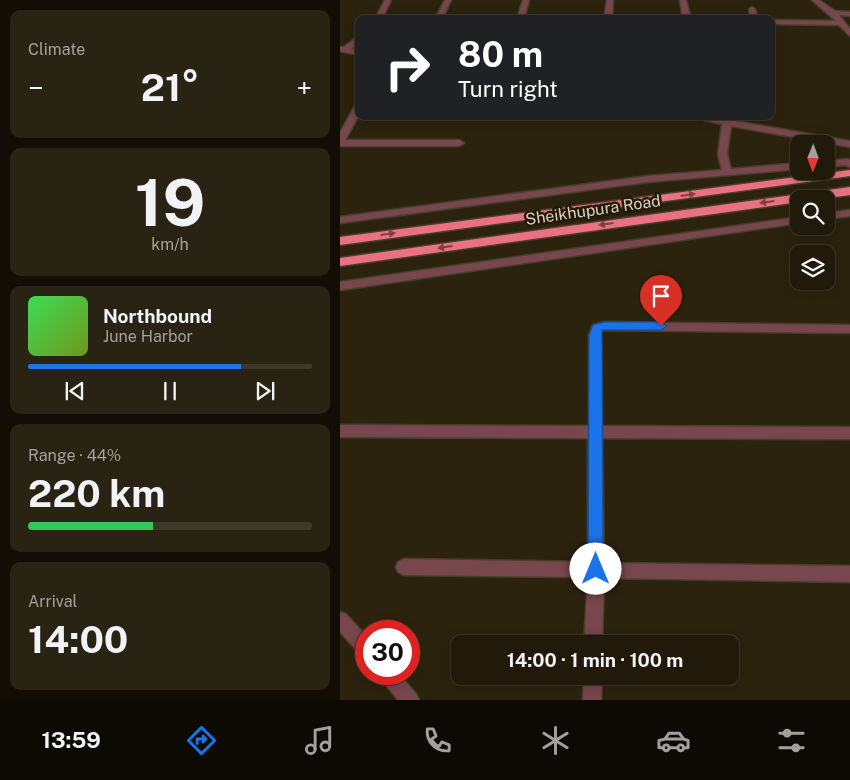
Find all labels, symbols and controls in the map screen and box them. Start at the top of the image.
text: 80 m [458,34,543,75]
icon: right [375,35,440,100]
text: Climate [28,40,85,59]
text: 21° [141,65,199,110]
text: − [28,71,44,104]
text: + [296,71,312,104]
text: Turn right [458,76,558,102]
north arrow [790,135,835,180]
map controls [790,135,835,290]
text: 19 [135,164,205,241]
one-way arrow [681,190,697,198]
button: search [790,190,835,235]
street label: Sheikhupura Road [524,191,662,229]
one-way arrow [759,198,775,206]
one-way arrow [598,221,614,229]
one-way arrow [381,230,397,238]
text: km/h [151,235,189,254]
one-way arrow [437,243,453,251]
button: layers [790,245,835,290]
pin [640,275,682,326]
icon: arrive [647,282,675,310]
text: Northbound [103,305,212,327]
text: June Harbor [103,327,193,346]
icon: previous [61,377,89,405]
icon: pause [156,377,184,405]
icon: next [251,377,279,405]
text: Range · 44% [28,446,121,465]
text: 220 km [28,471,165,516]
position arrow [569,542,621,594]
text: Arrival [28,592,77,611]
text: 14:00 [28,617,128,662]
speed limit sign: 30 [355,620,420,685]
text: 14:00 · 1 min · 100 m [507,649,683,671]
icon: directions [184,723,219,758]
icon: music [302,723,337,758]
icon: phone [420,723,455,758]
icon: climate [538,723,573,758]
icon: car [656,723,691,758]
icon: filters [774,723,809,758]
text: 13:59 [41,727,101,753]

